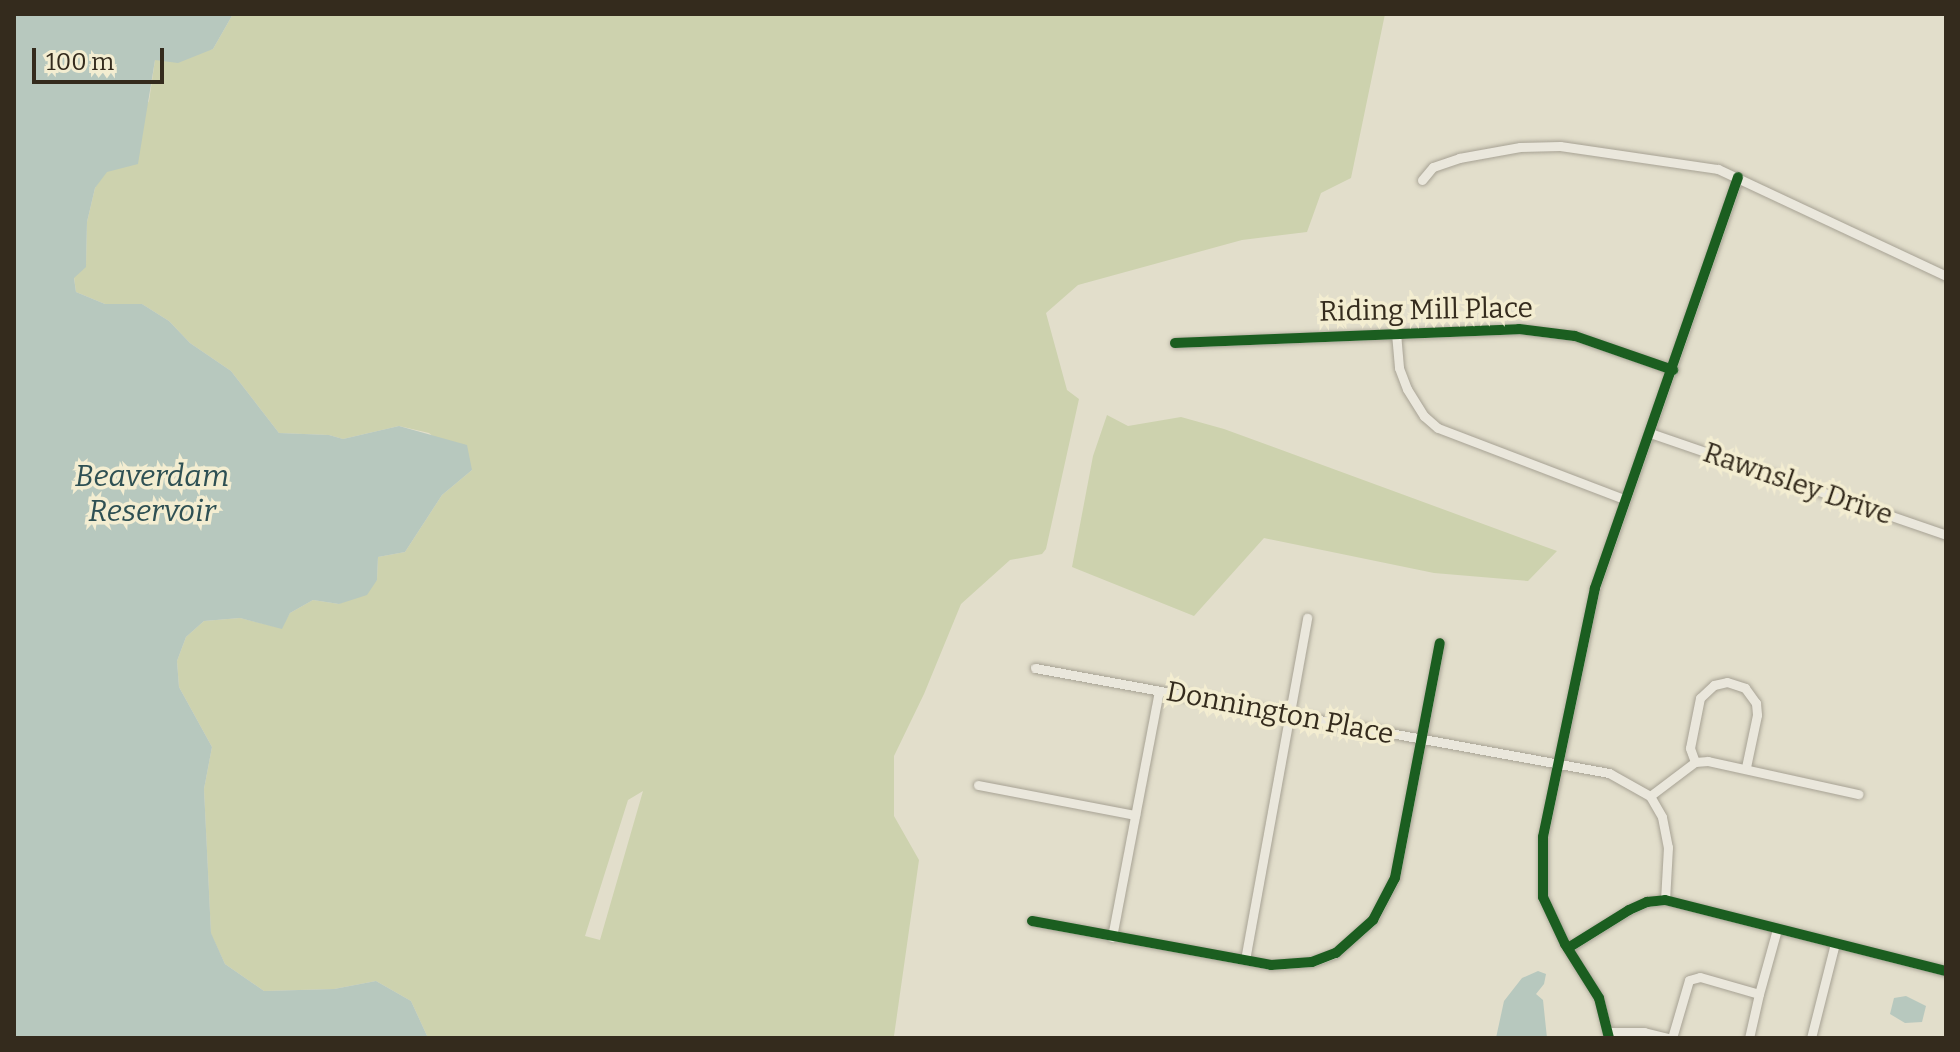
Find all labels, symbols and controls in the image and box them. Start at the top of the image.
scale bar [36,32,168,82]
text: 100 m [46,48,114,76]
street label: Riding Mill Place [1319,291,1533,329]
street label: Rawnsley Drive [1699,436,1897,532]
water label: Beaverdam Reservoir [75,458,229,528]
street label: Donnington Place [1164,675,1396,751]

